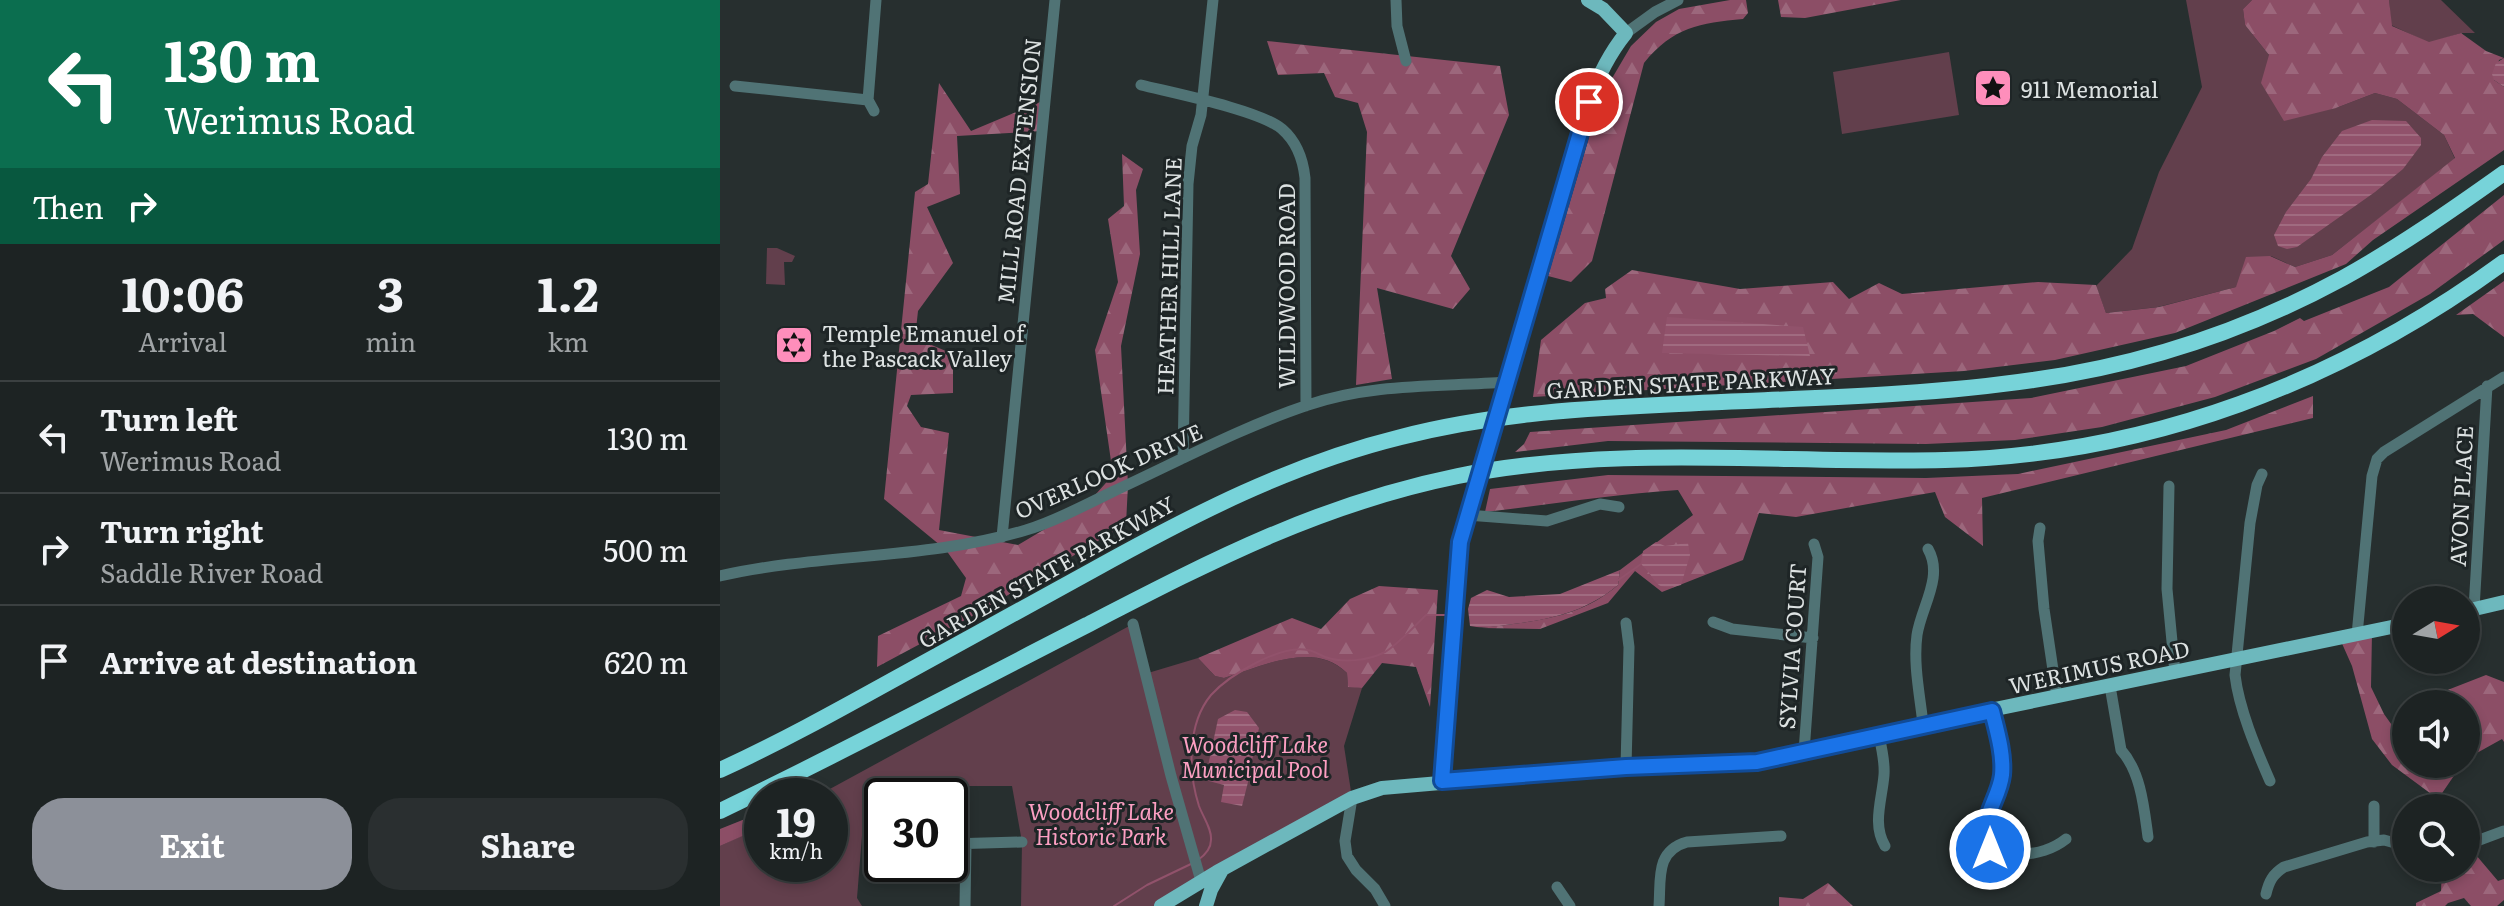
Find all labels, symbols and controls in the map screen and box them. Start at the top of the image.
text: 130 m [164,16,320,99]
icon: left [32,32,136,136]
street label: MILL ROAD EXTENSION [988,37,1048,305]
place icon: 911 Memorial [1972,67,2014,109]
pin [1555,68,1623,136]
place label: 911 Memorial [2021,72,2158,105]
icon: arrive [1567,80,1611,124]
text: Werimus Road [164,92,415,145]
street label: HEATHER HILL LANE [1147,157,1189,395]
street label: WILDWOOD ROAD [1269,183,1302,389]
text: Then [32,184,104,228]
icon: right [120,184,164,228]
text: 10:06 [121,256,244,327]
text: 3 [377,256,404,327]
text: 1.2 [537,256,599,327]
place label: Temple Emanuel of the Pascack Valley [822,316,1026,374]
text: Arrival [138,321,227,360]
text: min [365,321,416,360]
text: km [548,321,589,360]
synagogue icon: Temple Emanuel of the Pascack Valley [773,324,815,366]
street label: GARDEN STATE PARKWAY [1546,358,1836,406]
text: Turn left [100,396,238,440]
street label: OVERLOOK DRIVE [1009,414,1207,526]
icon: left [32,415,76,459]
text: 130 m [607,415,688,459]
street label: AVON PLACE [2440,425,2480,567]
text: Werimus Road [100,440,281,479]
street label: GARDEN STATE PARKWAY [912,486,1181,656]
text: Turn right [100,508,264,552]
icon: right [32,527,76,571]
text: 500 m [603,527,688,571]
text: Saddle River Road [100,552,323,591]
street label: SYLVIA COURT [1769,562,1813,730]
north arrow [2392,586,2480,674]
map controls [2392,586,2480,882]
street label: WERIMUS ROAD [2006,631,2192,701]
icon: arrive [32,639,76,683]
text: Arrive at destination [100,639,417,683]
text: 620 m [604,639,688,683]
button: sound [2392,690,2480,778]
park label: Woodcliff Lake Municipal Pool [1181,727,1329,785]
speed limit sign: 30 [864,778,968,882]
text: 19 [776,790,816,849]
park label: Woodcliff Lake Historic Park [1028,794,1174,852]
button: search [2392,794,2480,882]
button: Exit [32,798,352,890]
button: Share [368,798,688,890]
position arrow [1948,807,2032,891]
text: km/h [769,835,823,865]

